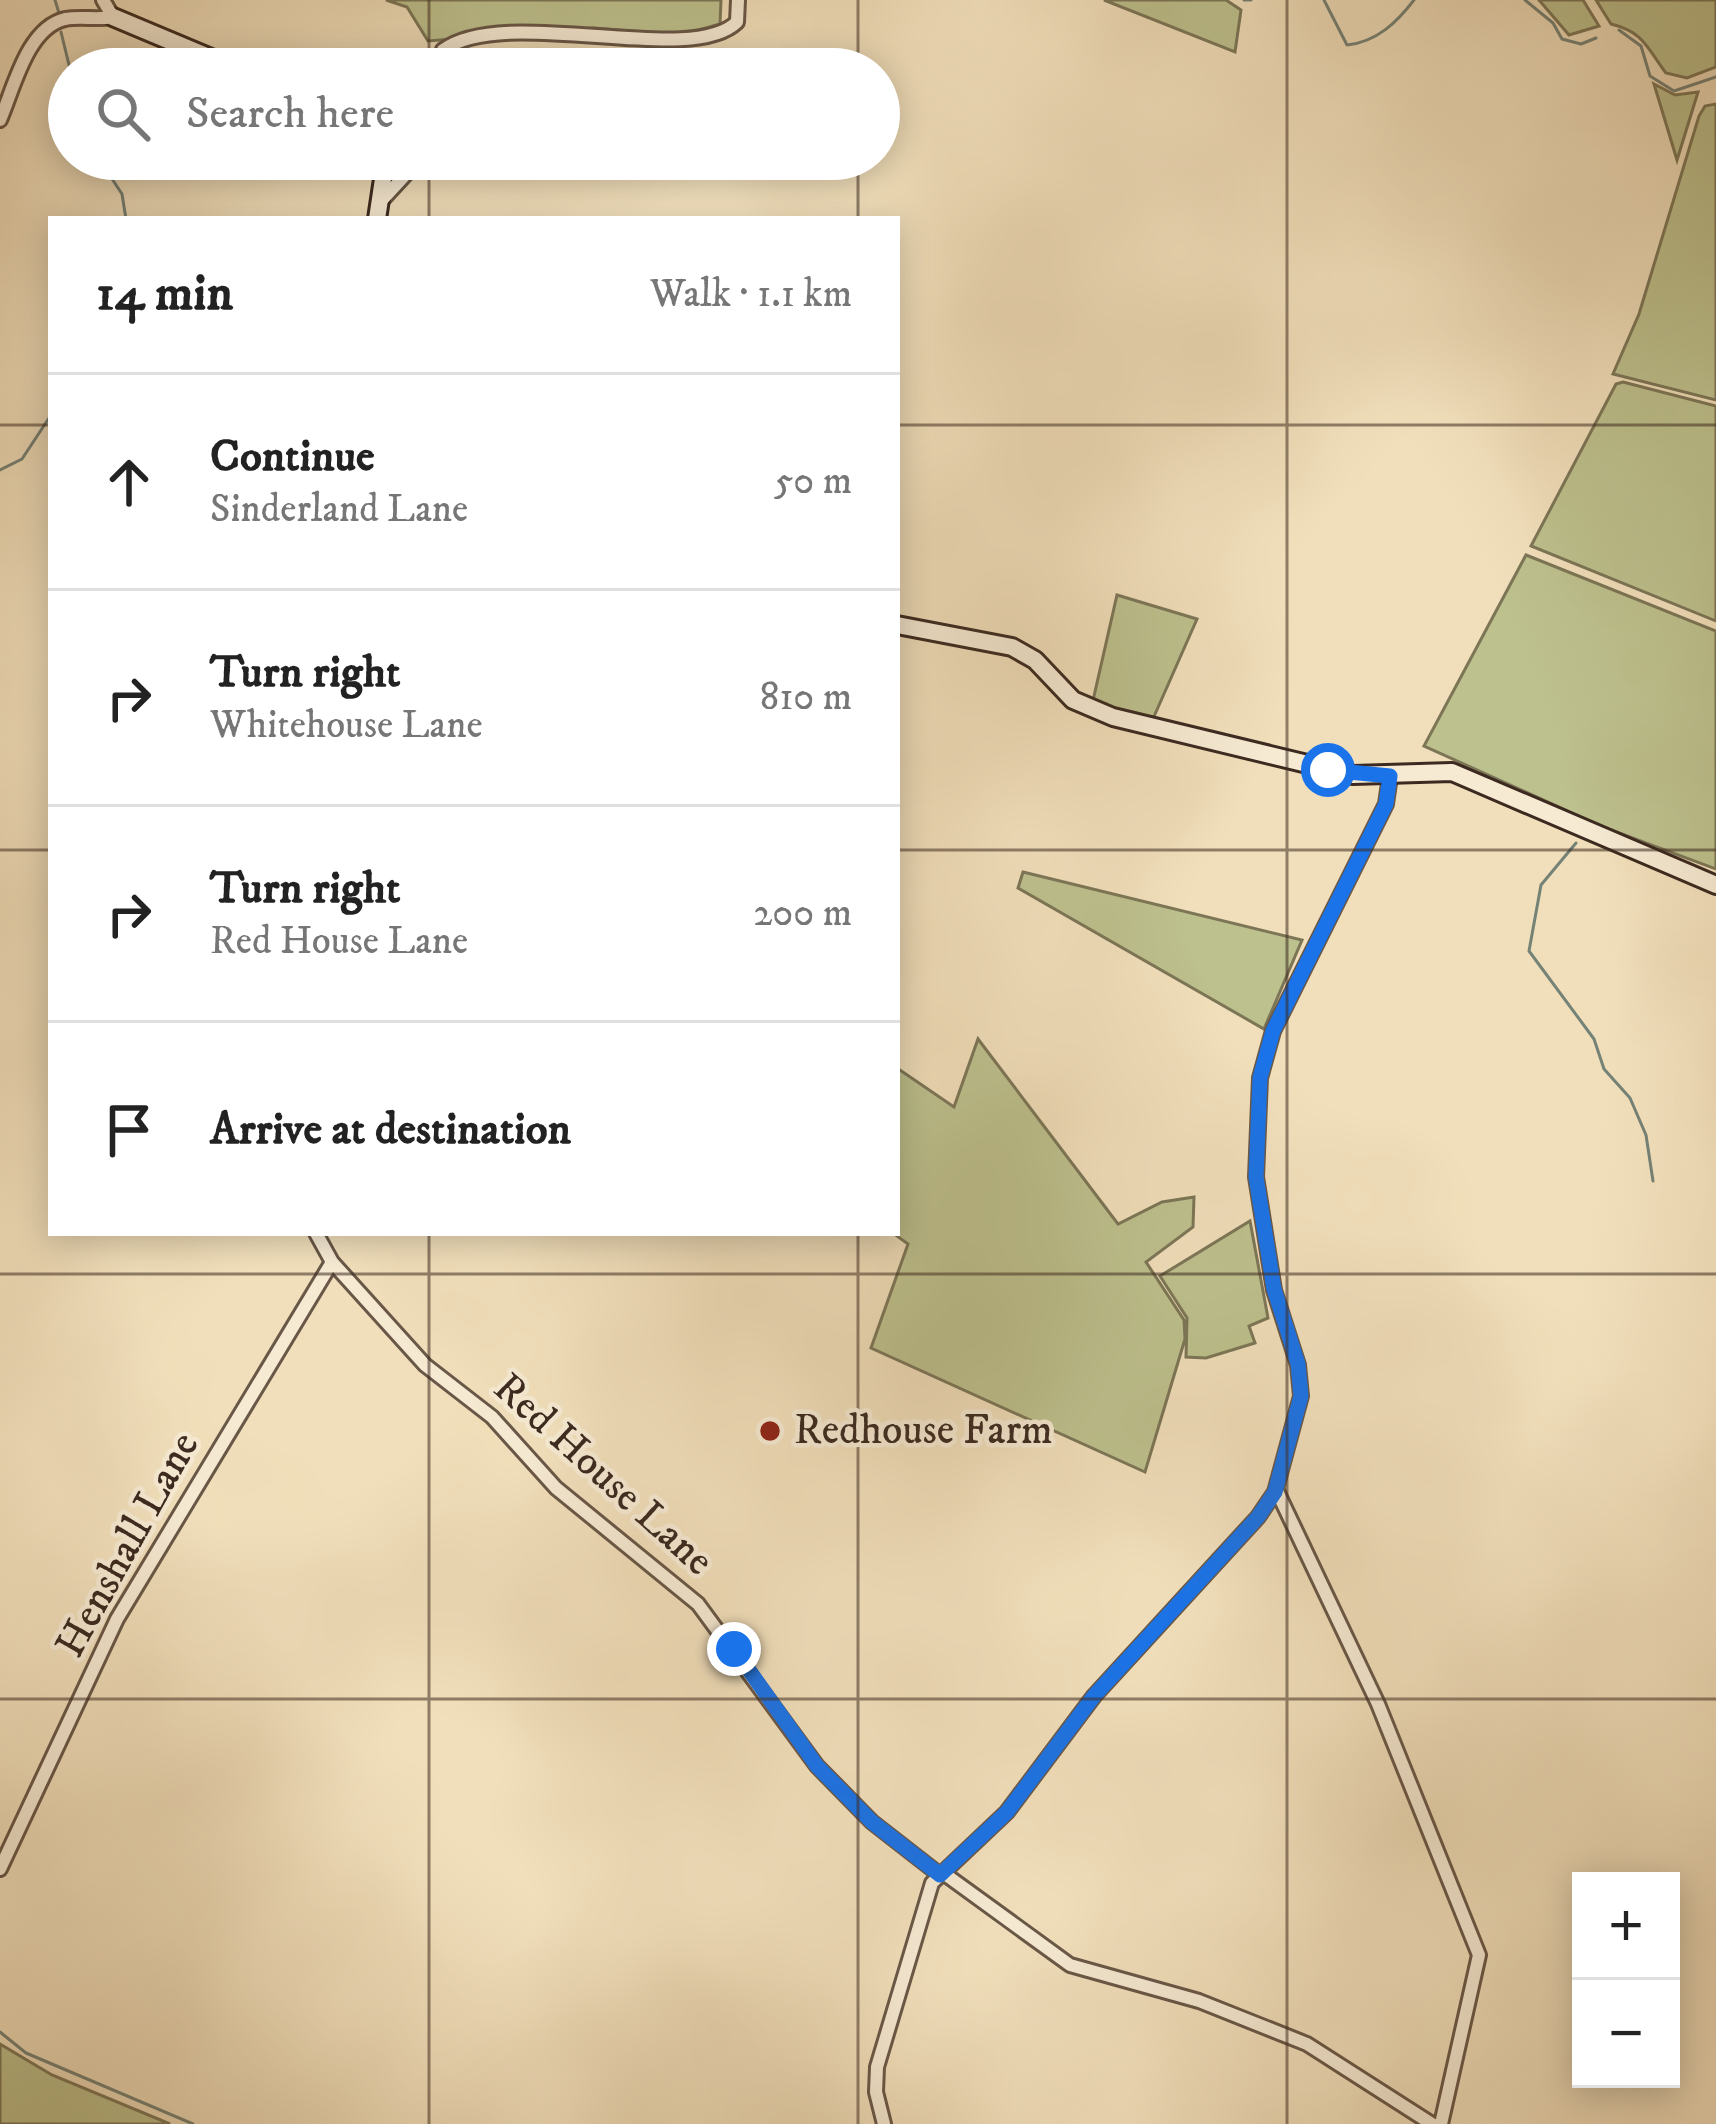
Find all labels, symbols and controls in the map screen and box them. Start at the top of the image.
search box [48,48,900,180]
icon: search [90,81,156,147]
text: Search here [186,86,394,142]
text: 14 min [96,262,233,326]
text: Walk · 1.1 km [650,270,852,319]
text: Continue [210,429,375,485]
icon: ahead [96,449,162,515]
text: 50 m [774,457,852,506]
text: Sinderland Lane [210,485,468,534]
text: Turn right [210,645,400,701]
icon: right [96,665,162,731]
text: 810 m [760,673,852,722]
text: Whitehouse Lane [210,701,483,750]
route start [1301,743,1355,797]
text: Turn right [210,861,400,917]
icon: right [96,881,162,947]
text: 200 m [753,889,852,938]
text: Red House Lane [210,917,468,966]
icon: arrive [96,1097,162,1163]
text: Arrive at destination [210,1102,571,1158]
street label: Red House Lane [482,1363,724,1587]
place label: Redhouse Farm [794,1405,1053,1457]
marker: Redhouse Farm [757,1418,783,1444]
street label: Henshall Lane [45,1423,211,1667]
route end [707,1622,761,1676]
map controls [1572,1872,1680,2088]
button: + [1572,1872,1680,1980]
button: − [1572,1980,1680,2088]

